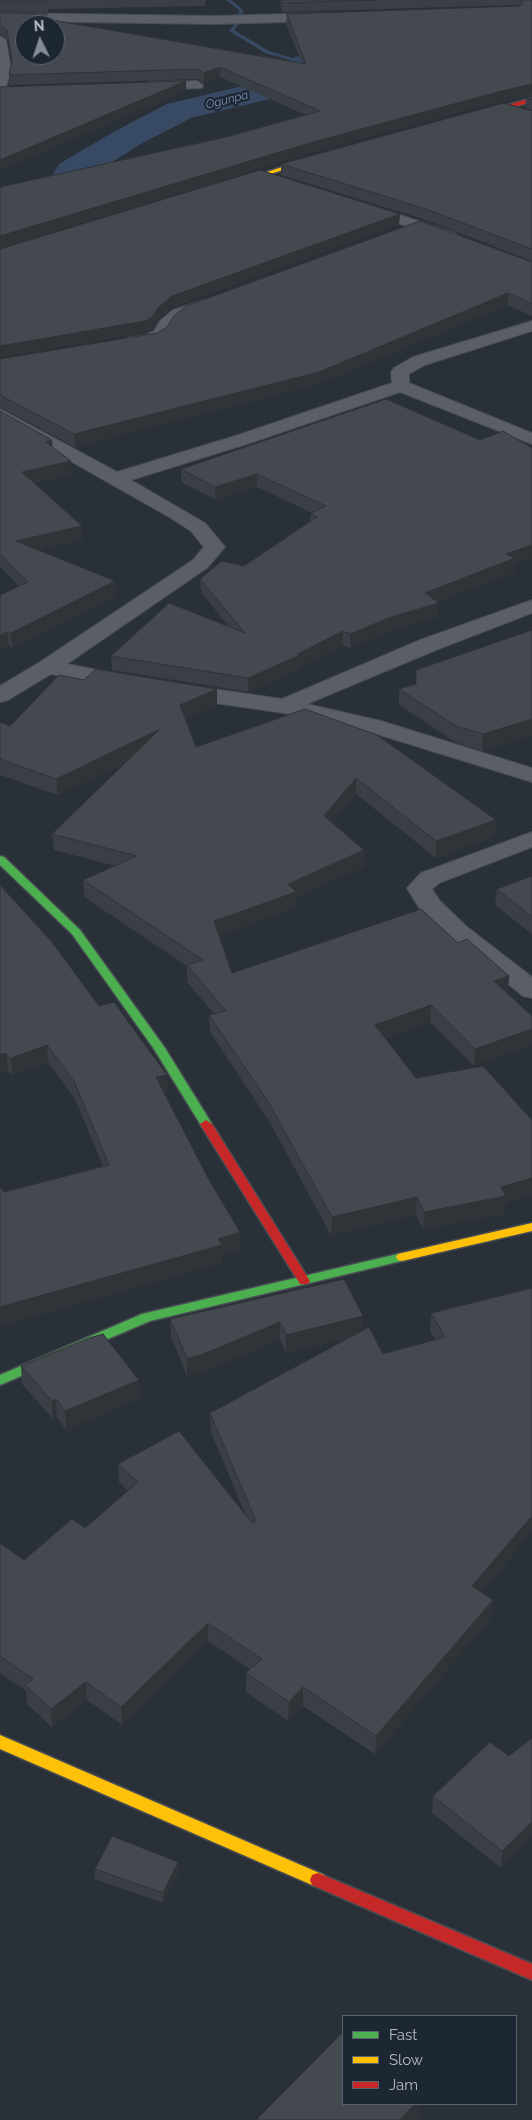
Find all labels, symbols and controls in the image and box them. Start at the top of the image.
north arrow [15,15,65,65]
text: N [33,18,45,34]
water label: Ogunpa [204,88,250,112]
legend [342,2015,517,2105]
text: Fast [389,2026,417,2044]
text: Slow [389,2051,423,2069]
text: Jam [389,2076,418,2094]

